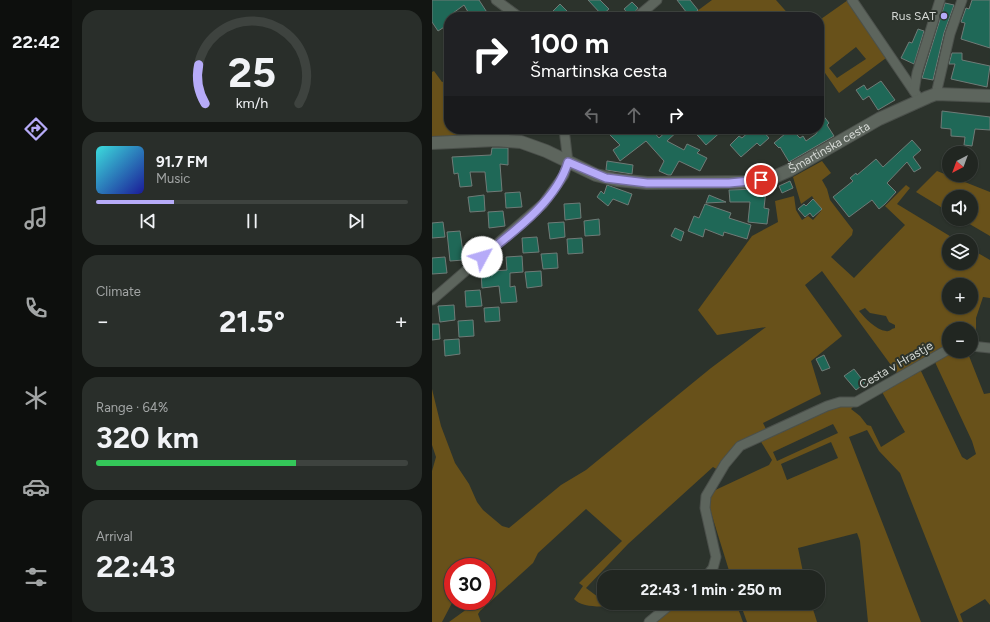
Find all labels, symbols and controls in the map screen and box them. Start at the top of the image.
place label: Rus SAT [891,9,936,23]
marker: Rus SAT [939,11,949,21]
text: 100 m [530,26,609,60]
icon: right [464,28,516,80]
text: 22:42 [12,31,60,53]
text: 25 [228,47,276,97]
text: Šmartinska cesta [530,60,667,82]
text: km/h [236,94,268,112]
icon: left [581,104,603,126]
icon: ahead [623,104,645,126]
icon: right [665,104,687,126]
icon: directions [22,115,50,143]
street label: Šmartinska cesta [786,119,872,176]
north arrow [942,146,978,182]
map controls [942,146,978,358]
text: 91.7 FM [156,153,208,171]
pin [744,163,778,197]
icon: arrive [750,169,772,191]
text: Music [156,171,190,186]
button: sound [942,190,978,226]
icon: music [22,204,50,232]
icon: previous [137,210,159,232]
icon: pause [241,210,263,232]
icon: next [345,210,367,232]
button: layers [942,234,978,270]
position arrow [461,236,503,278]
button: + [942,278,978,314]
text: Climate [96,284,141,299]
icon: phone [22,294,50,322]
text: 21.5° [219,303,285,340]
text: − [96,308,110,335]
text: + [394,308,408,335]
button: − [942,322,978,358]
street label: Cesta v Hrastje [857,338,936,392]
icon: climate [22,384,50,412]
text: Range · 64% [96,400,168,415]
text: 320 km [96,419,199,456]
icon: car [22,473,50,501]
text: Arrival [96,529,133,544]
text: 22:43 [96,548,175,585]
speed limit sign: 30 [444,558,496,610]
icon: filters [22,563,50,591]
text: 22:43 · 1 min · 250 m [640,581,782,599]

